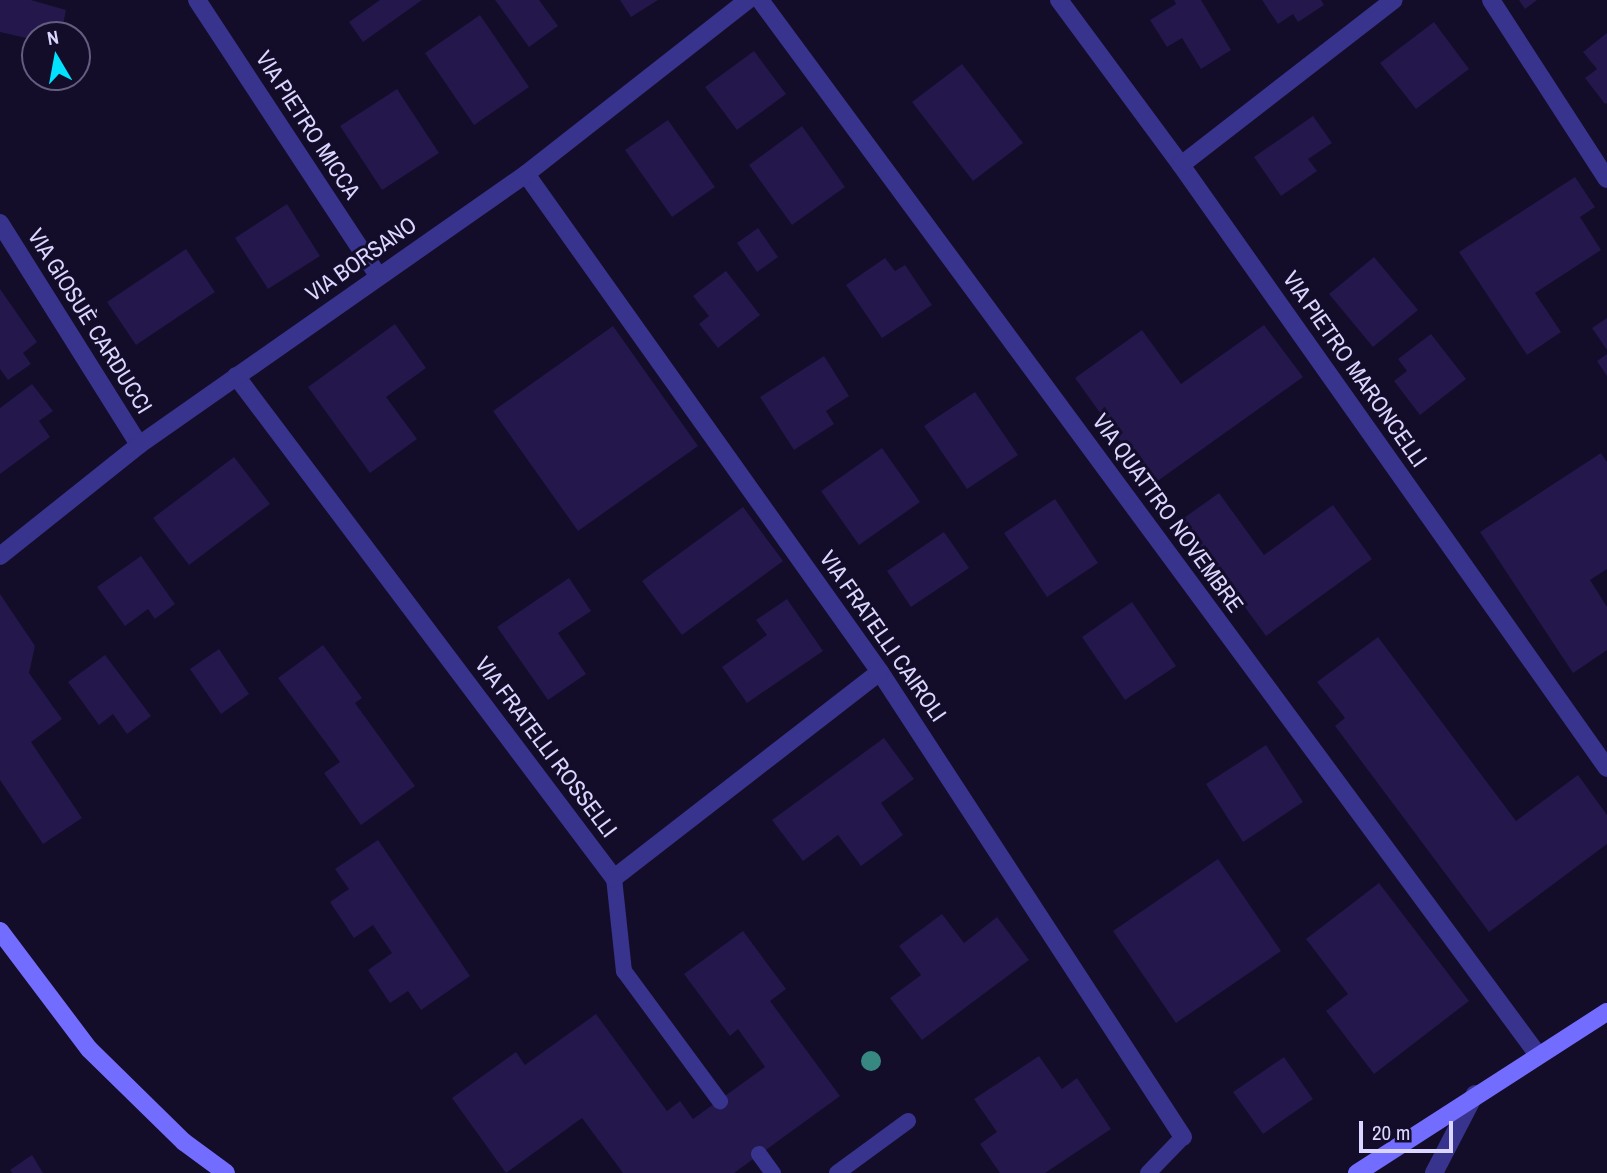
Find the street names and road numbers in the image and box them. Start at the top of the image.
street label: VIA PIETRO MICCA [250,45,366,205]
street label: VIA BORSANO [300,210,422,308]
street label: VIA GIOSUÈ CARDUCCI [22,223,158,419]
street label: VIA PIETRO MARONCELLI [1277,265,1433,473]
street label: VIA QUATTRO NOVEMBRE [1086,408,1250,618]
street label: VIA FRATELLI CAIROLI [813,545,953,727]
street label: VIA FRATELLI ROSSELLI [469,651,623,843]

